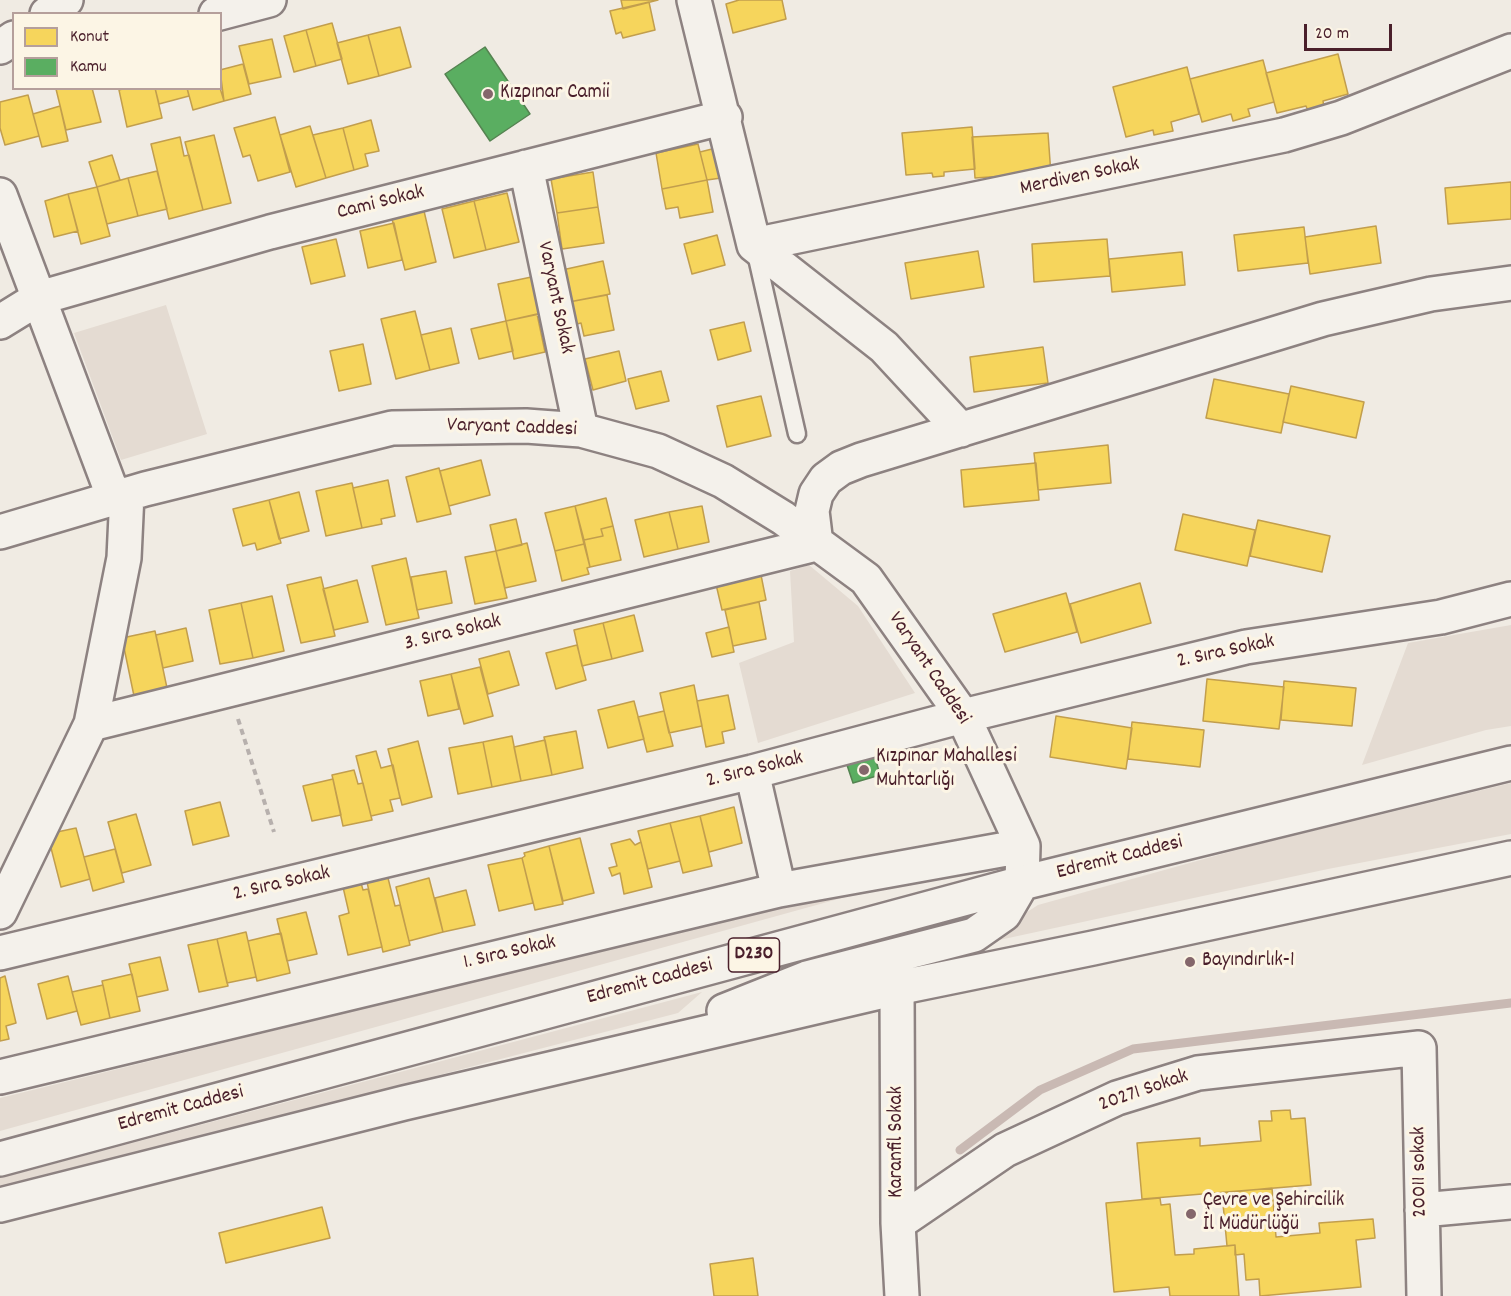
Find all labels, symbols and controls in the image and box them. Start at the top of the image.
legend [12,12,222,90]
scale bar [1307,12,1396,50]
text: 20 m [1315,22,1349,47]
text: Konut [70,25,109,50]
text: Kamu [70,55,107,80]
place label: Kızpınar Camii [500,81,610,107]
marker: Kızpınar Camii [481,87,495,101]
street label: Merdiven Sokak [1018,153,1142,203]
street label: Cami Sokak [335,181,427,227]
street label: Varyant Sokak [530,240,578,356]
street label: Varyant Caddesi [446,414,578,444]
street label: Varyant Caddesi [881,608,975,730]
street label: 3. Sıra Sokak [402,610,504,658]
street label: 2. Sıra Sokak [1175,630,1277,676]
place label: Kızpınar Mahallesi Muhtarlığı [876,745,1017,795]
street label: 2. Sıra Sokak [704,747,806,795]
marker: Kızpınar Mahallesi Muhtarlığı [857,763,871,777]
street label: Edremit Caddesi [1054,831,1186,887]
street label: 2. Sıra Sokak [231,862,333,908]
street label: 1. Sıra Sokak [461,931,559,977]
road number: D230 [728,938,780,972]
place label: Bayındırlık-1 [1202,949,1295,975]
street label: Edremit Caddesi [584,954,716,1012]
marker: Bayındırlık-1 [1183,955,1197,969]
street label: 20271 Sokak [1096,1065,1192,1119]
street label: Edremit Caddesi [115,1081,247,1139]
street label: Karanfil Sokak [885,1086,911,1198]
street label: 20011 sokak [1408,1126,1434,1218]
place label: Çevre ve Şehircilik İl Müdürlüğü [1203,1189,1344,1239]
marker: Çevre ve Şehircilik İl Müdürlüğü [1184,1207,1198,1221]

